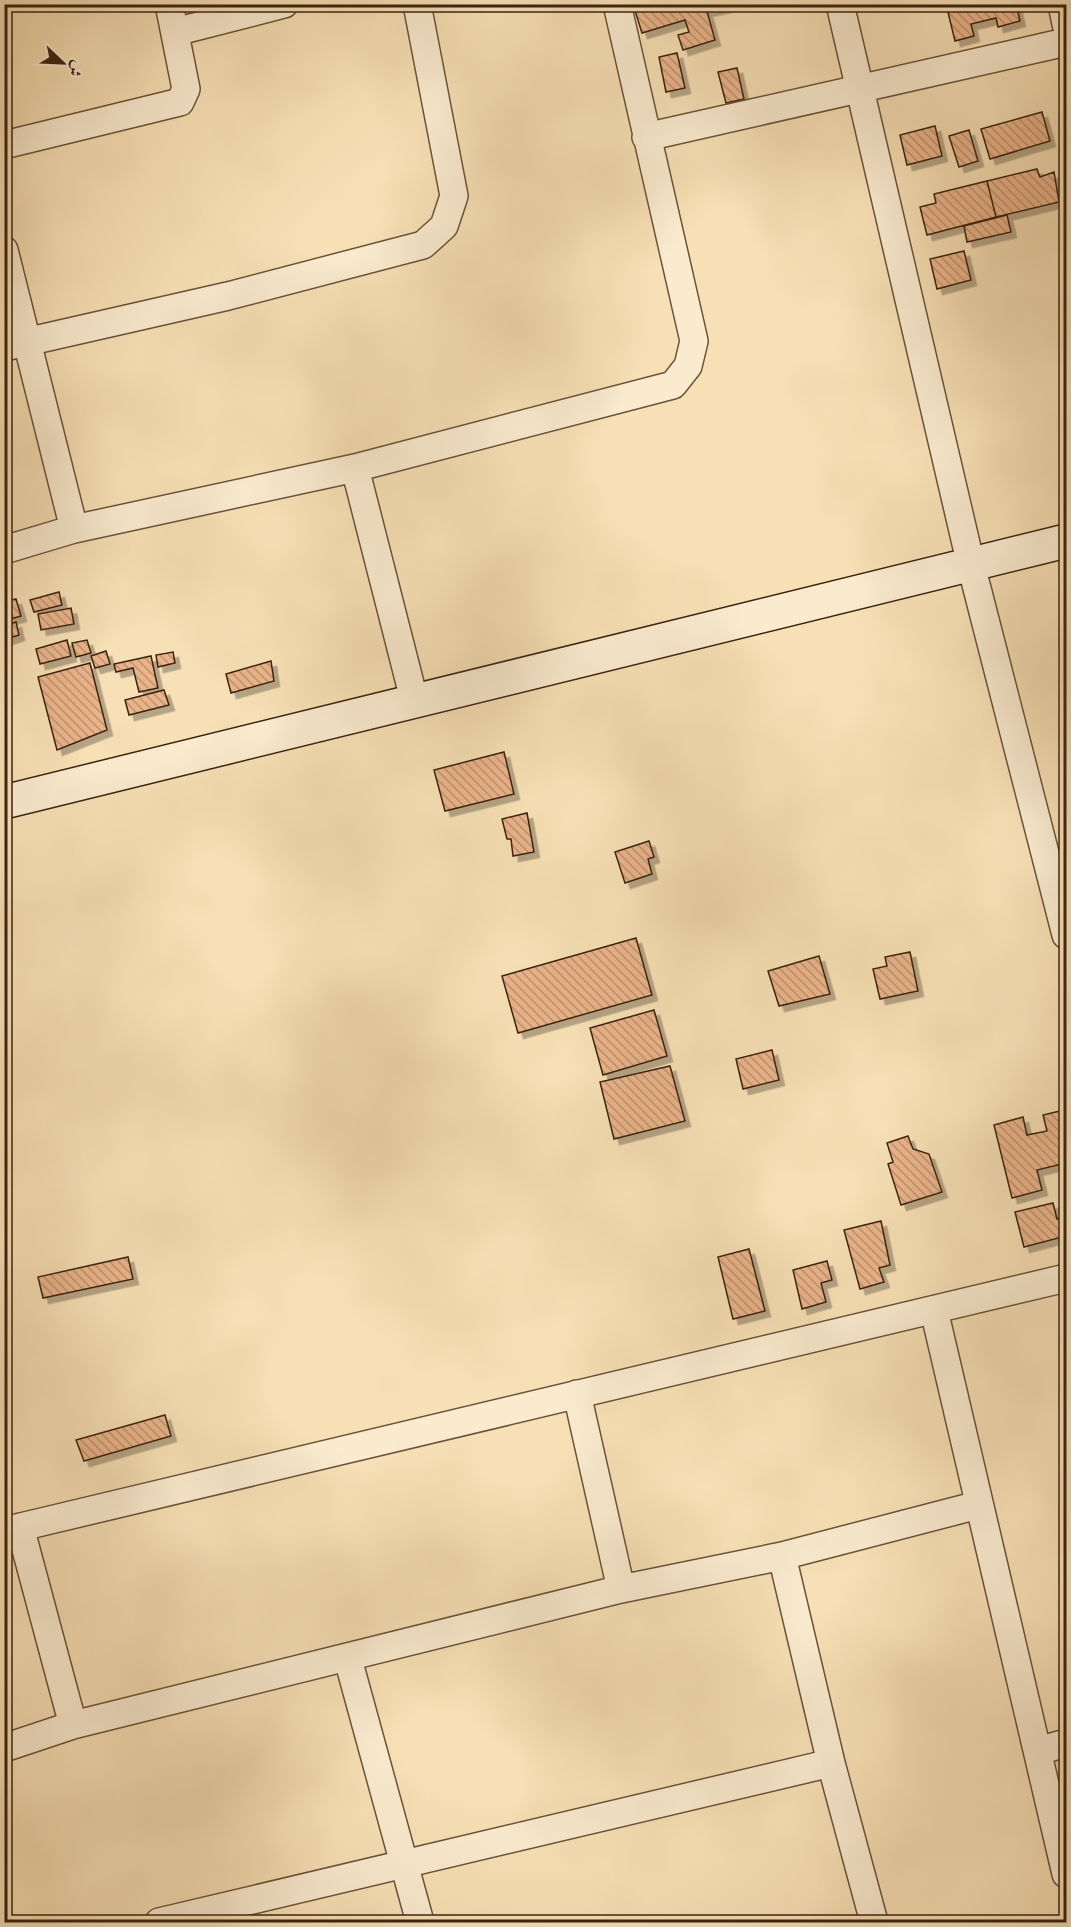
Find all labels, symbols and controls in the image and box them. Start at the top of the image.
north arrow [33,33,93,93]
text: ش [63,57,91,81]

